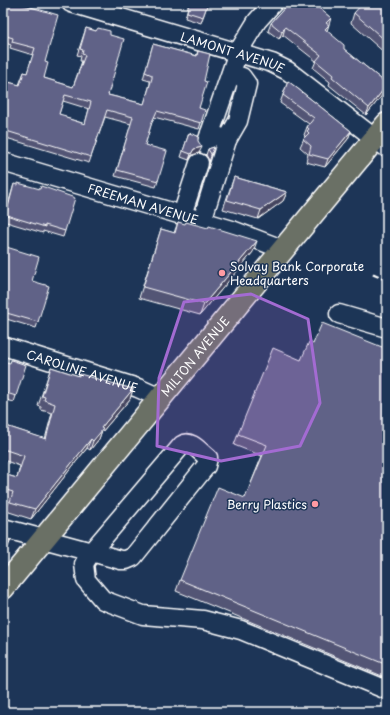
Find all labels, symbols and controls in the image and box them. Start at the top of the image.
street label: LAMONT AVENUE [178,27,288,77]
street label: FREEMAN AVENUE [86,179,200,228]
place label: Solvay Bank Corporate Headquarters [230,257,364,289]
marker: Solvay Bank Corporate Headquarters [217,268,227,278]
street label: MILTON AVENUE [156,312,233,400]
street label: CAROLINE AVENUE [24,345,140,396]
place label: Berry Plastics [227,495,307,513]
marker: Berry Plastics [310,499,320,509]

